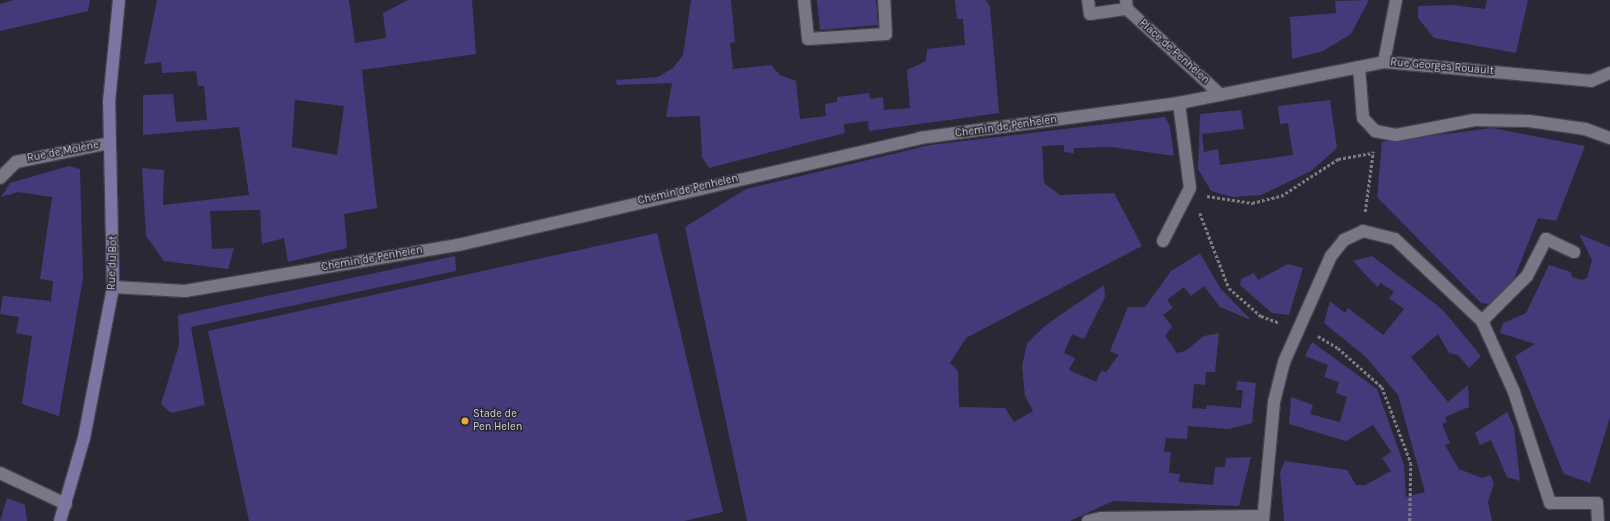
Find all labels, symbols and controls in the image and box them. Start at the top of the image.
street label: Place de Penhelen [1136,17,1212,87]
street label: Rue Georges Rouault [1390,56,1494,78]
street label: Chemin de Penhelen [954,113,1058,141]
street label: Rue de Molène [26,139,100,165]
street label: Chemin de Penhelen [637,172,739,208]
street label: Rue du Bot [105,236,121,290]
street label: Chemin de Penhelen [320,244,424,274]
place label: Stade de Pen Helen [473,408,522,434]
marker: Stade de Pen Helen [460,416,470,426]

